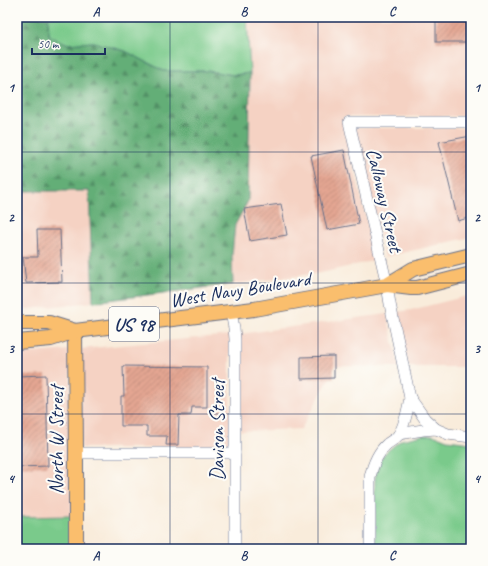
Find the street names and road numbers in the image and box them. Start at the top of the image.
street label: Calloway Street [360,146,409,257]
street label: West Navy Boulevard [168,266,315,313]
road number: US 98 [109,307,159,341]
street label: Davison Street [205,376,230,481]
street label: North W Street [44,382,69,494]

